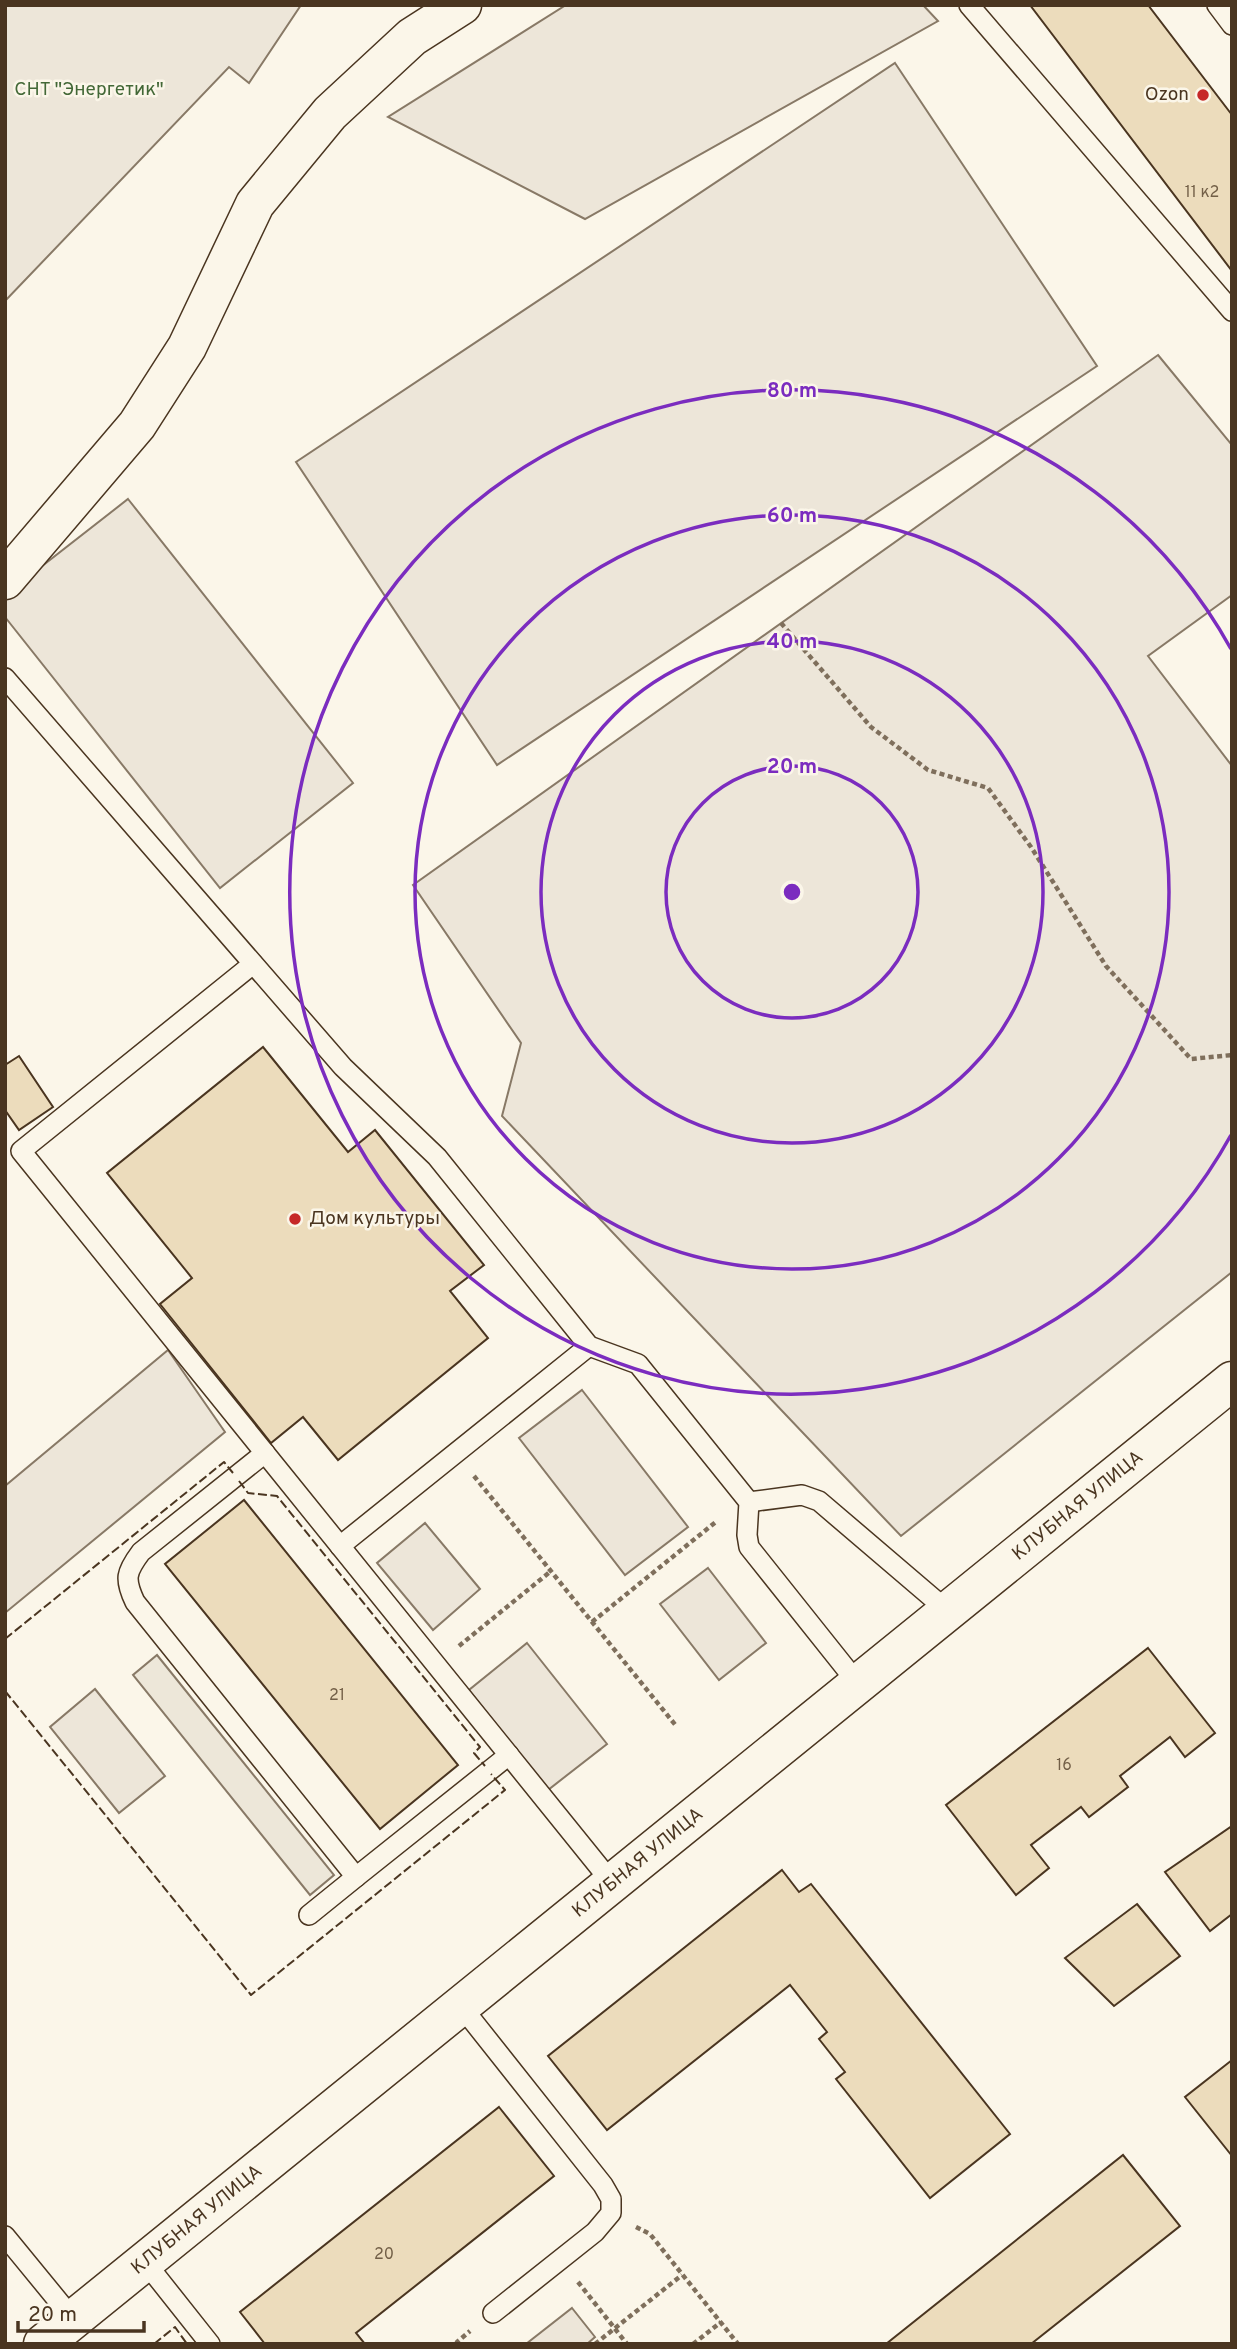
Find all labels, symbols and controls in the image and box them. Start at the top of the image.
park label: СНТ "Энергетик" [14,78,164,102]
place label: Ozon [1145,83,1189,107]
marker: Ozon [1195,87,1211,103]
house number: 11 к2 [1185,183,1219,203]
text: 80 m [767,378,817,405]
text: 60 m [767,503,817,530]
text: 40 m [767,629,817,656]
text: 20 m [767,754,817,781]
centre of rings [780,880,804,904]
place label: Дом культуры [309,1207,440,1231]
marker: Дом культуры [287,1211,303,1227]
street label: КЛУБНАЯ УЛИЦА [1007,1446,1149,1566]
house number: 21 [329,1686,345,1706]
house number: 16 [1056,1756,1072,1776]
street label: КЛУБНАЯ УЛИЦА [567,1803,709,1923]
street label: КЛУБНАЯ УЛИЦА [126,2160,268,2280]
house number: 20 [374,2245,394,2265]
scale bar [18,2290,144,2334]
text: 20 m [28,2302,77,2329]

